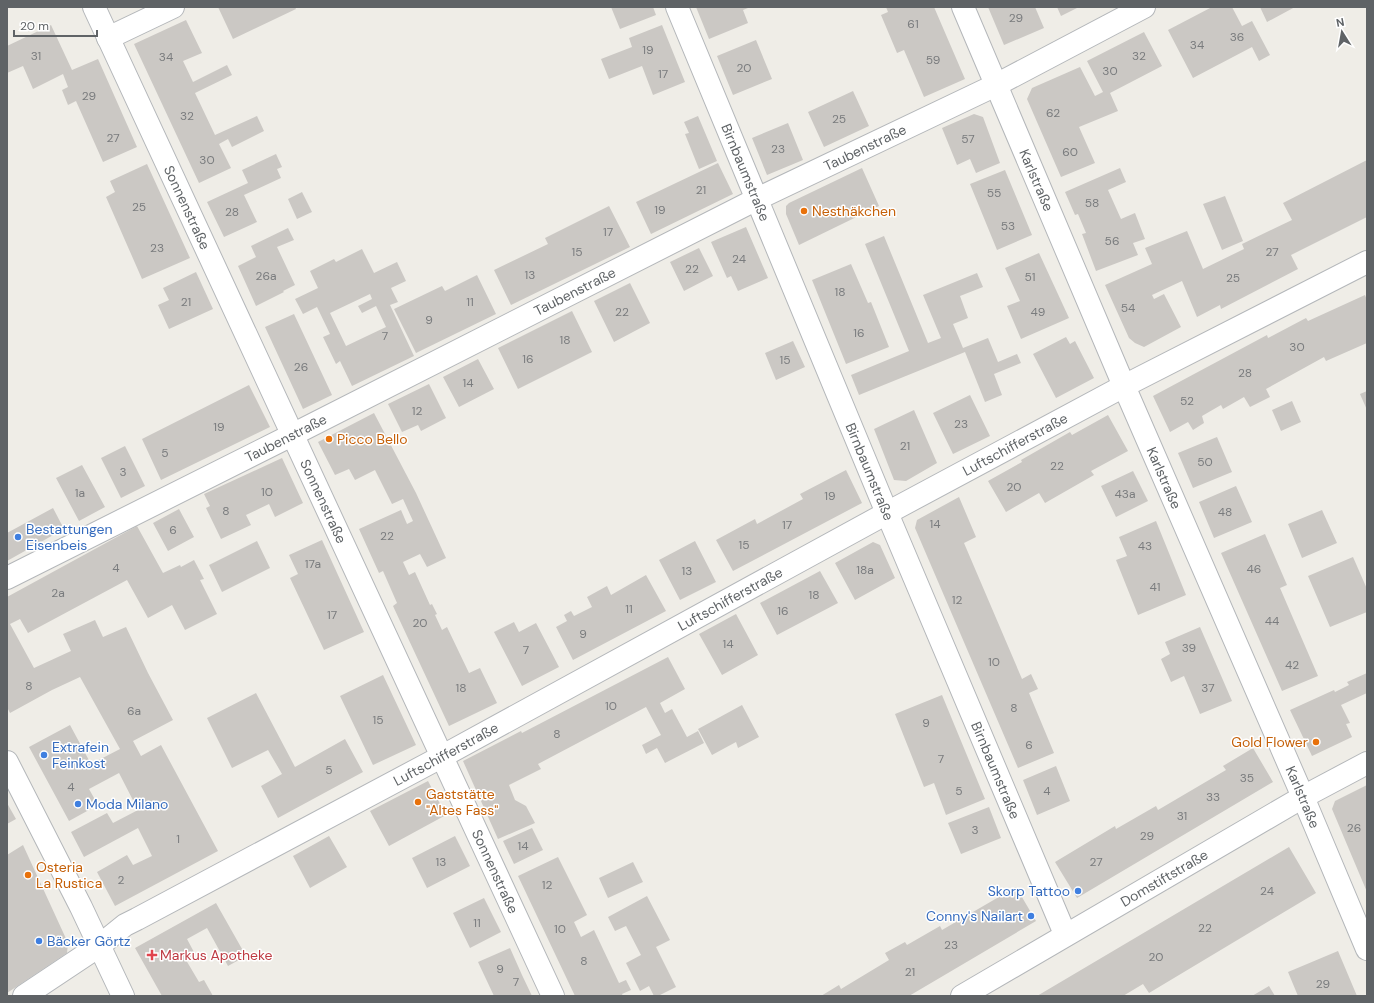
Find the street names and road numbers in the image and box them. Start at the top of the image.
street label: Taubenstraße [821,120,909,175]
street label: Birnbaumstraße [717,121,774,224]
street label: Karlstraße [1015,146,1058,214]
street label: Sonnenstraße [160,163,214,252]
street label: Taubenstraße [531,263,619,320]
street label: Luftschifferstraße [959,409,1071,480]
street label: Taubenstraße [242,410,330,466]
street label: Birnbaumstraße [842,420,898,523]
street label: Karlstraße [1143,444,1185,512]
street label: Sonnenstraße [296,456,351,546]
street label: Luftschifferstraße [675,563,786,635]
street label: Luftschifferstraße [390,718,501,790]
street label: Birnbaumstraße [967,719,1024,822]
street label: Karlstraße [1282,763,1324,831]
street label: Sonnenstraße [468,827,522,916]
street label: Domstiftstraße [1117,845,1211,911]

